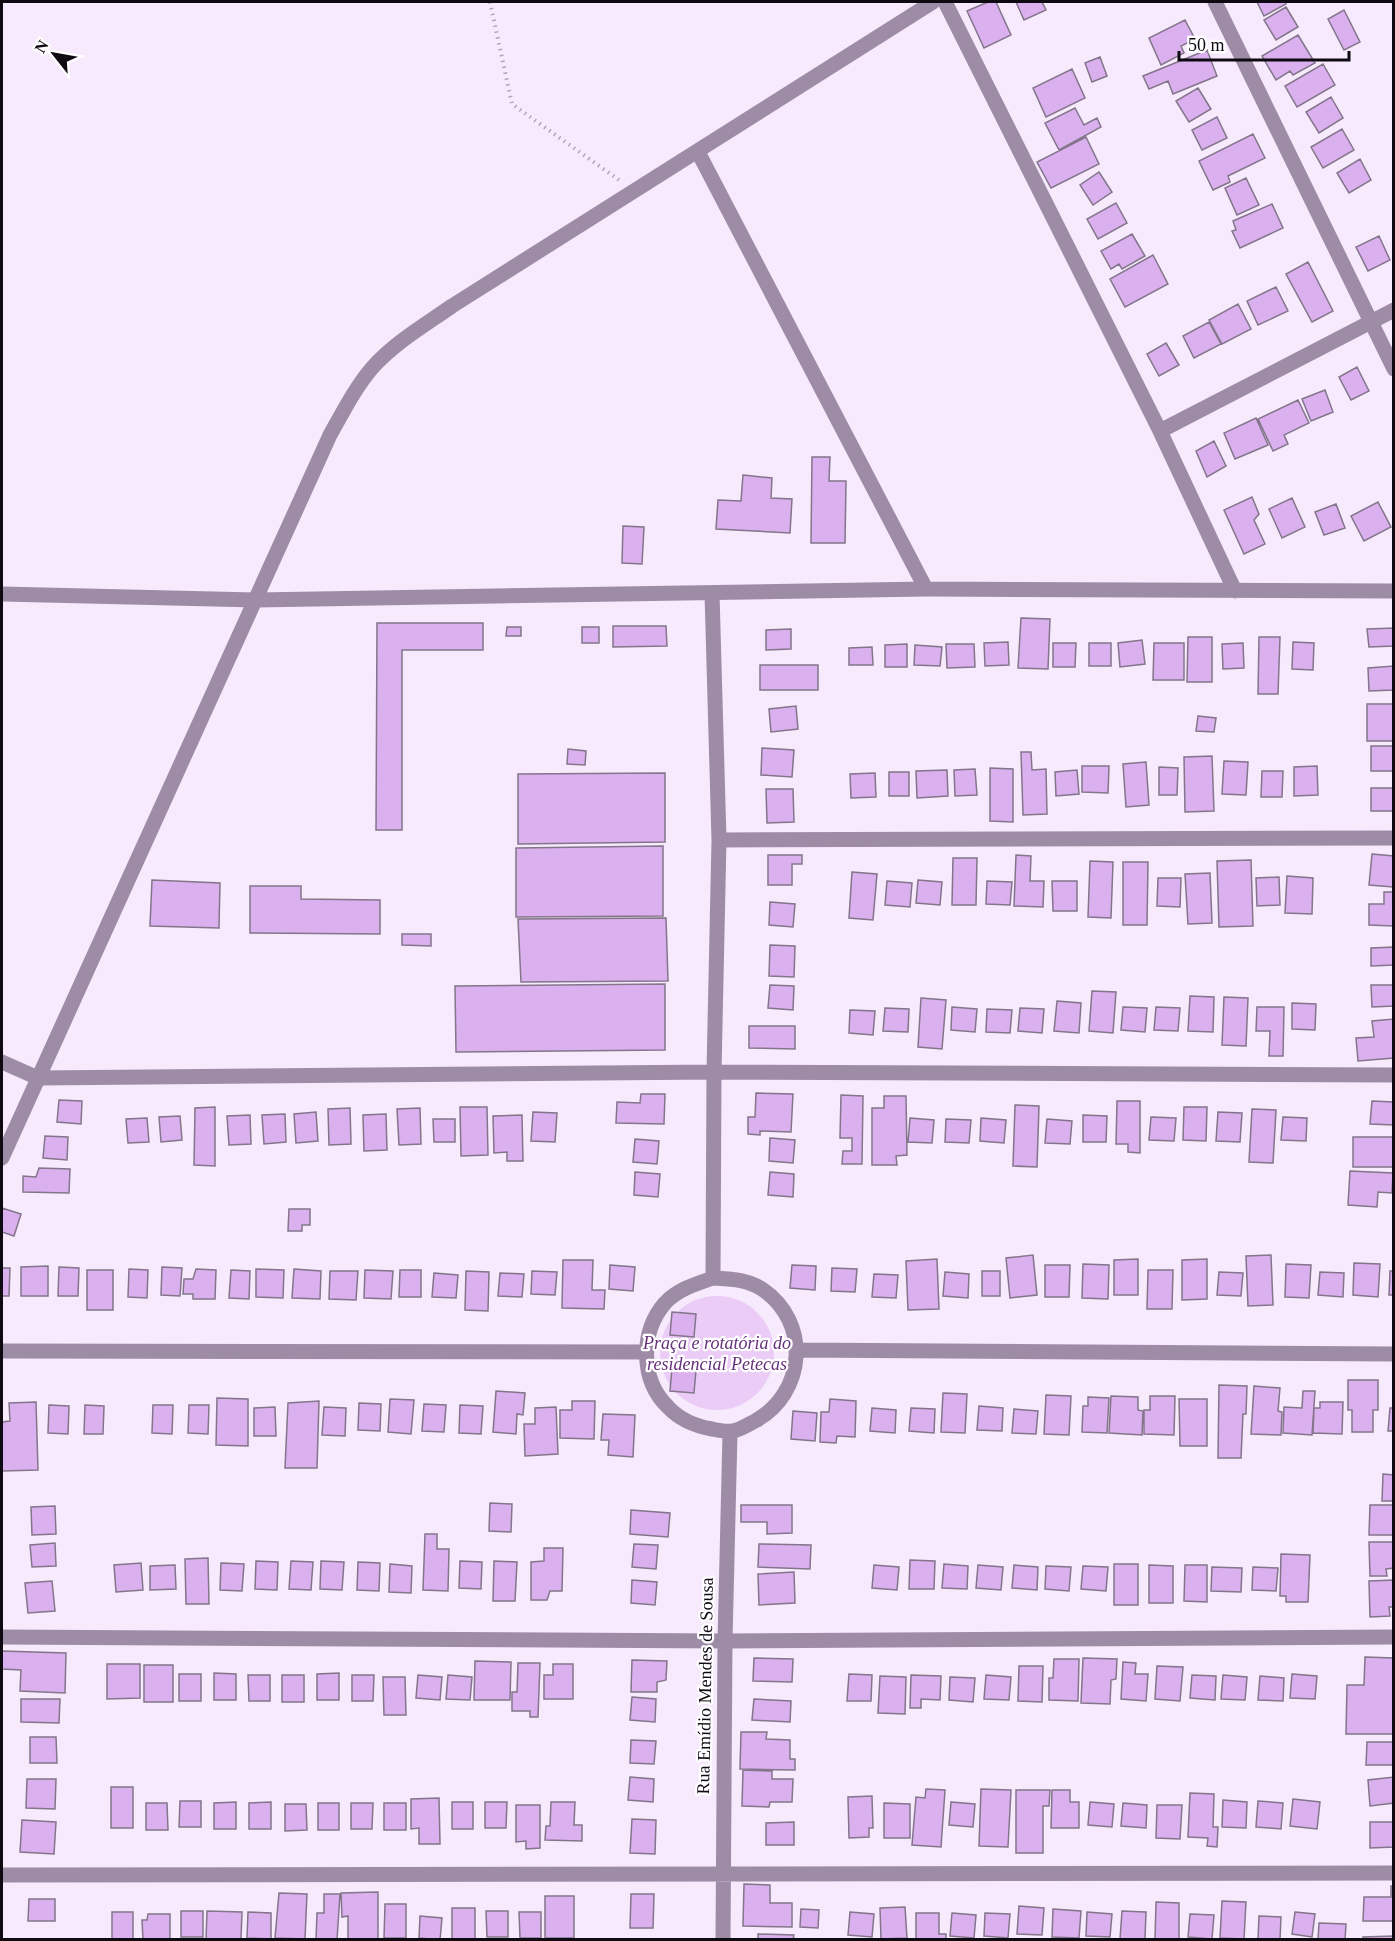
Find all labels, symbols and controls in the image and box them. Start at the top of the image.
north arrow [24,24,84,84]
scale bar [1179,24,1348,62]
text: 50 m [1188,35,1225,55]
text: N [31,37,52,56]
park label: Praça e rotatória do residencial Petecas [642,1333,791,1374]
street label: Rua Emídio Mendes de Sousa [693,1577,717,1795]

